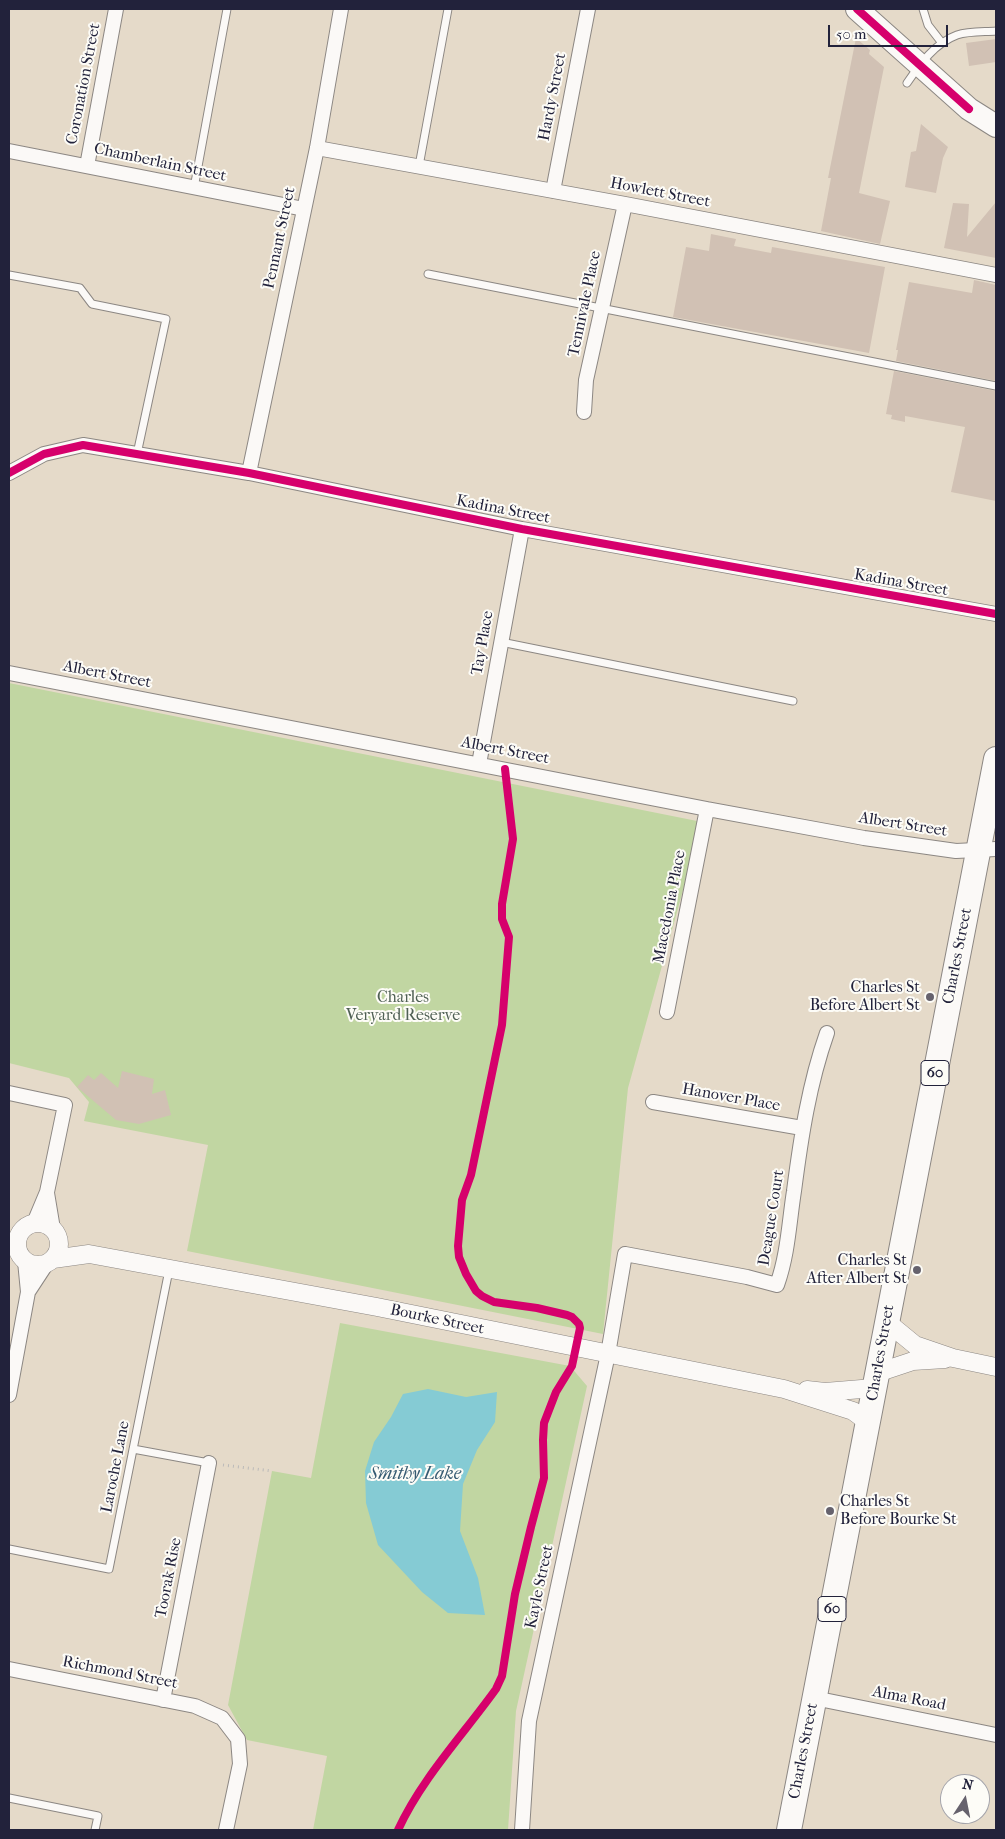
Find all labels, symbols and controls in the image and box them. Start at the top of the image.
scale bar [830,15,950,47]
street label: Coronation Street [63,22,105,146]
text: 50 m [836,25,866,43]
street label: Hardy Street [535,51,571,143]
street label: Chamberlain Street [92,140,228,186]
street label: Howlett Street [608,174,712,212]
street label: Pennant Street [260,185,300,291]
street label: Tennivale Place [564,249,606,359]
street label: Kadina Street [455,492,551,528]
street label: Kadina Street [853,565,949,601]
street label: Tay Place [468,609,498,677]
street label: Albert Street [61,657,153,693]
street label: Albert Street [459,733,551,769]
street label: Albert Street [857,809,949,841]
street label: Macedonia Place [650,849,690,965]
street label: Charles Street [939,906,977,1006]
place label: Charles St Before Albert St [810,978,920,1016]
park label: Charles Veryard Reserve [346,988,460,1026]
marker: Charles St Before Albert St [924,991,936,1003]
road number: 60 [921,1060,949,1086]
street label: Hanover Place [680,1080,782,1116]
street label: Deague Court [755,1169,789,1267]
place label: Charles St After Albert St [806,1251,907,1289]
marker: Charles St After Albert St [911,1264,923,1276]
street label: Bourke Street [388,1301,486,1339]
street label: Charles Street [863,1303,899,1403]
street label: Laroche Lane [98,1419,134,1515]
water label: Smithy Lake [369,1464,461,1486]
place label: Charles St Before Bourke St [840,1492,957,1530]
marker: Charles St Before Bourke St [824,1505,836,1517]
street label: Toorak Rise [152,1536,186,1620]
street label: Kayle Street [522,1543,558,1631]
road number: 60 [818,1596,846,1622]
street label: Richmond Street [61,1652,179,1694]
street label: Alma Road [871,1682,947,1716]
street label: Charles Street [785,1701,823,1801]
north arrow [940,1774,990,1824]
text: N [961,1775,975,1794]

